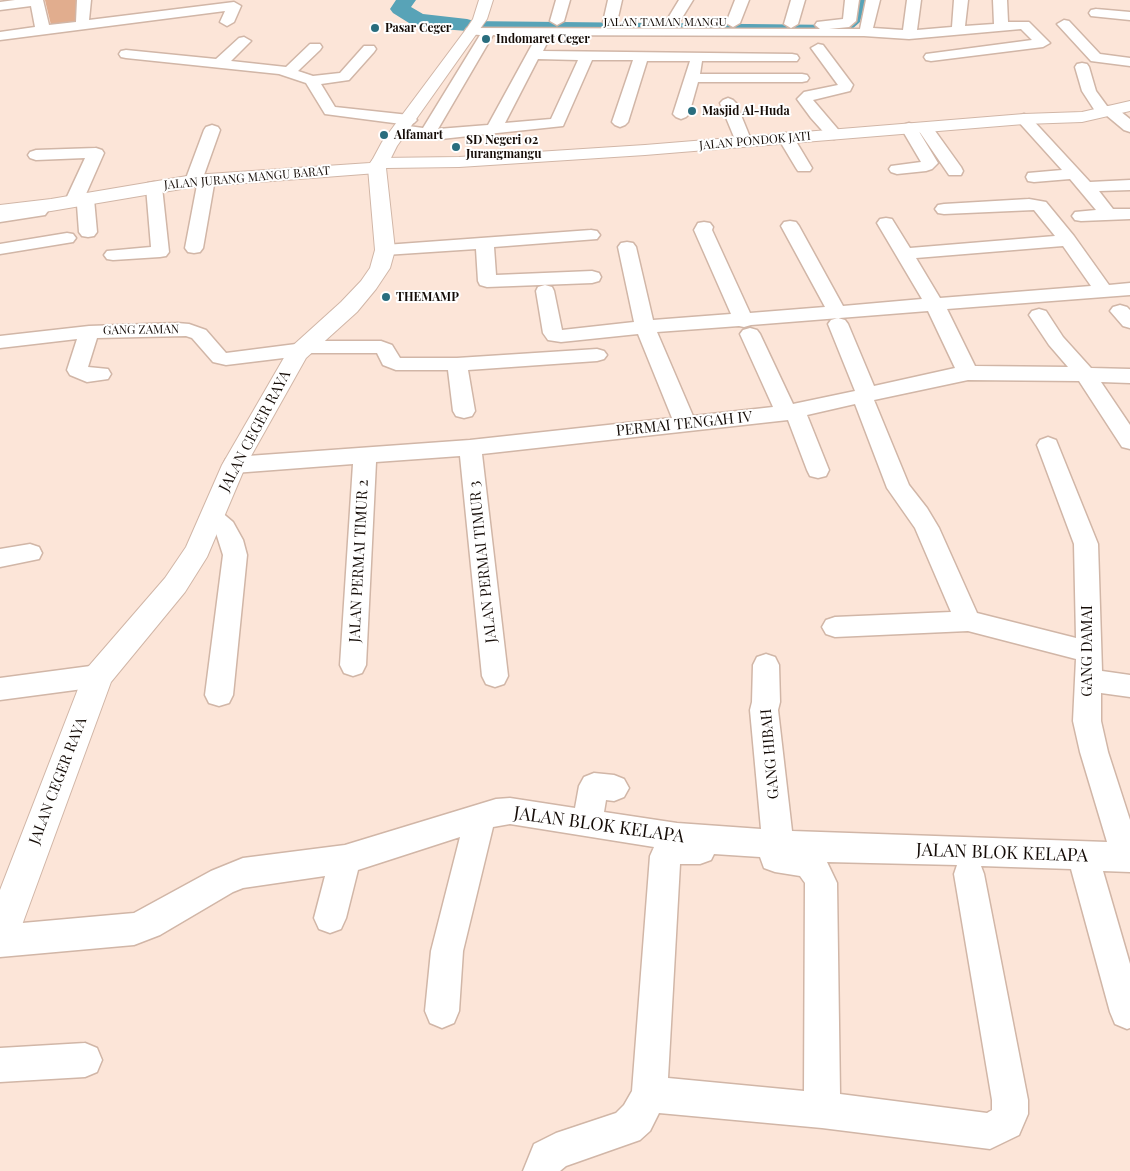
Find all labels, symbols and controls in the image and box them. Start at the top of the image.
street label: JALAN TAMAN MANGU [603,15,727,29]
place label: Pasar Ceger [385,21,451,35]
marker: Pasar Ceger [369,22,381,34]
place label: Indomaret Ceger [496,32,590,46]
marker: Indomaret Ceger [480,33,492,45]
place label: Masjid Al-Huda [702,104,790,118]
marker: Masjid Al-Huda [686,105,698,117]
place label: Alfamart [394,128,443,142]
marker: Alfamart [378,129,390,141]
street label: JALAN PONDOK JATI [699,129,811,153]
place label: SD Negeri 02 Jurangmangu [466,133,541,161]
marker: SD Negeri 02 Jurangmangu [450,141,462,153]
street label: JALAN JURANG MANGU BARAT [163,164,331,192]
place label: THEMAMP [396,290,459,304]
marker: THEMAMP [380,291,392,303]
street label: GANG ZAMAN [103,322,179,338]
street label: JALAN CEGER RAYA [215,367,295,495]
street label: PERMAI TENGAH IV [615,408,753,440]
street label: JALAN PERMAI TIMUR 2 [346,479,372,643]
street label: JALAN PERMAI TIMUR 3 [466,480,500,644]
street label: GANG DAMAI [1078,605,1096,697]
street label: GANG HIBAH [757,708,783,800]
street label: JALAN CEGER RAYA [25,715,91,847]
street label: JALAN BLOK KELAPA [512,802,686,848]
street label: JALAN BLOK KELAPA [916,839,1088,867]

